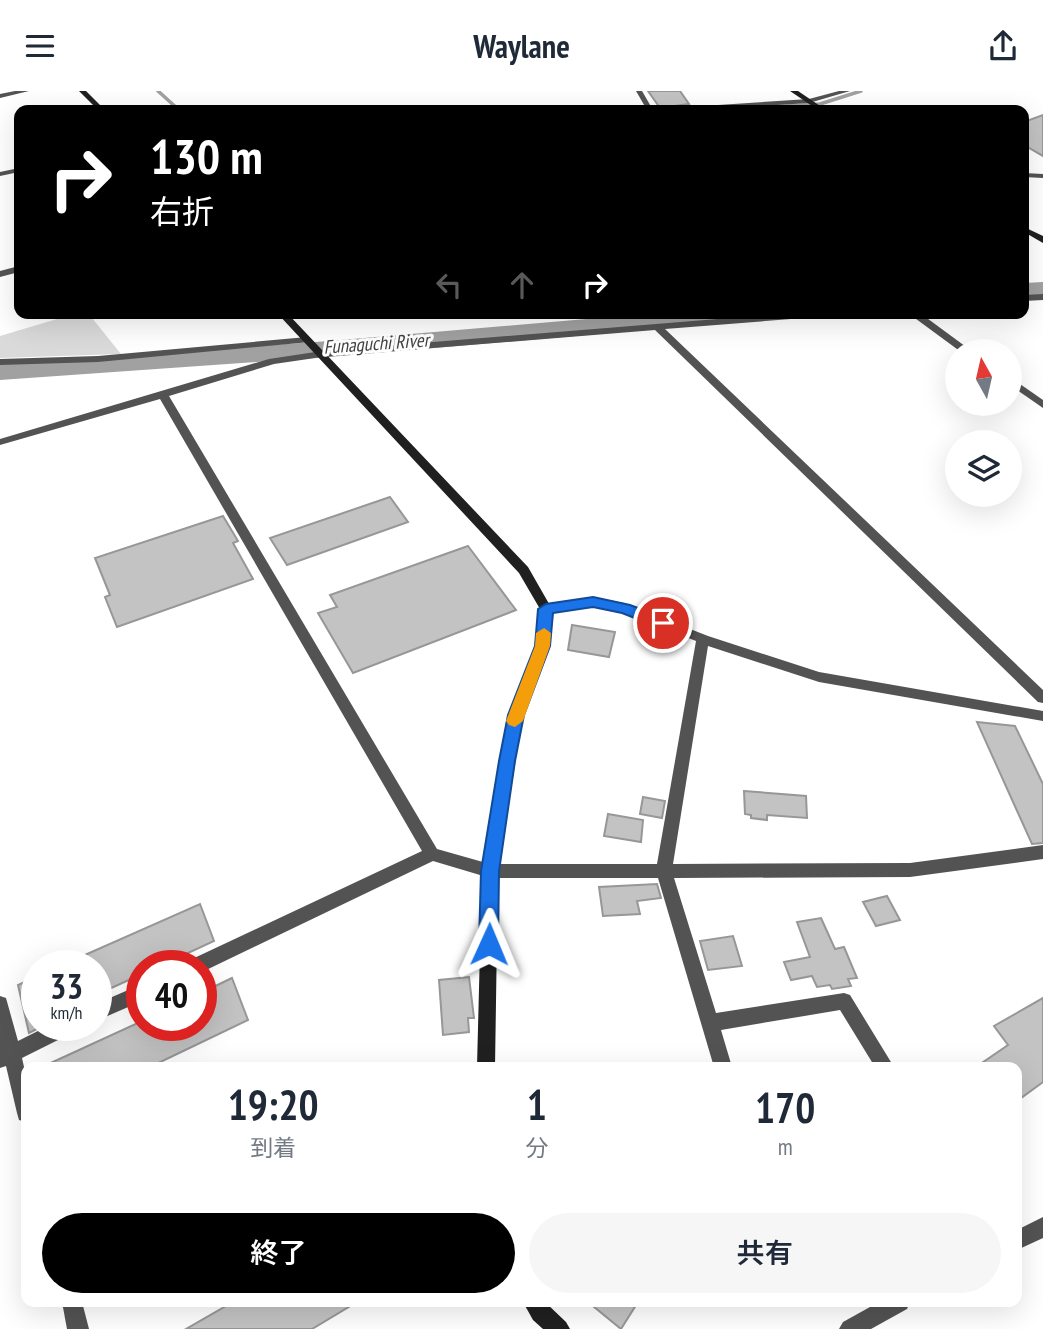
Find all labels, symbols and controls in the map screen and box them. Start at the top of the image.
text: Waylane [473,25,570,67]
icon: menu [21,27,59,65]
icon: share [984,27,1022,65]
text: 130 m [150,124,263,188]
icon: right [35,133,126,224]
text: 右折 [150,190,214,232]
icon: left [430,266,468,304]
icon: ahead [503,266,541,304]
icon: right [576,266,614,304]
water label: Funaguchi River [323,327,432,359]
north arrow [945,339,1022,417]
map controls [945,339,1022,507]
button: layers [945,430,1022,507]
pin [633,593,693,653]
icon: arrive [644,604,682,642]
position arrow [452,907,526,981]
speed limit sign: 40 [126,950,217,1041]
text: 33 [50,963,83,1009]
text: km/h [51,1001,82,1024]
text: 19:20 [228,1077,319,1132]
text: 1 [527,1077,547,1132]
text: 170 [755,1080,815,1135]
text: m [778,1132,793,1161]
text: 到着 [250,1133,296,1162]
text: 分 [525,1133,548,1162]
button: 終了 [42,1213,515,1293]
button: 共有 [529,1213,1001,1293]

